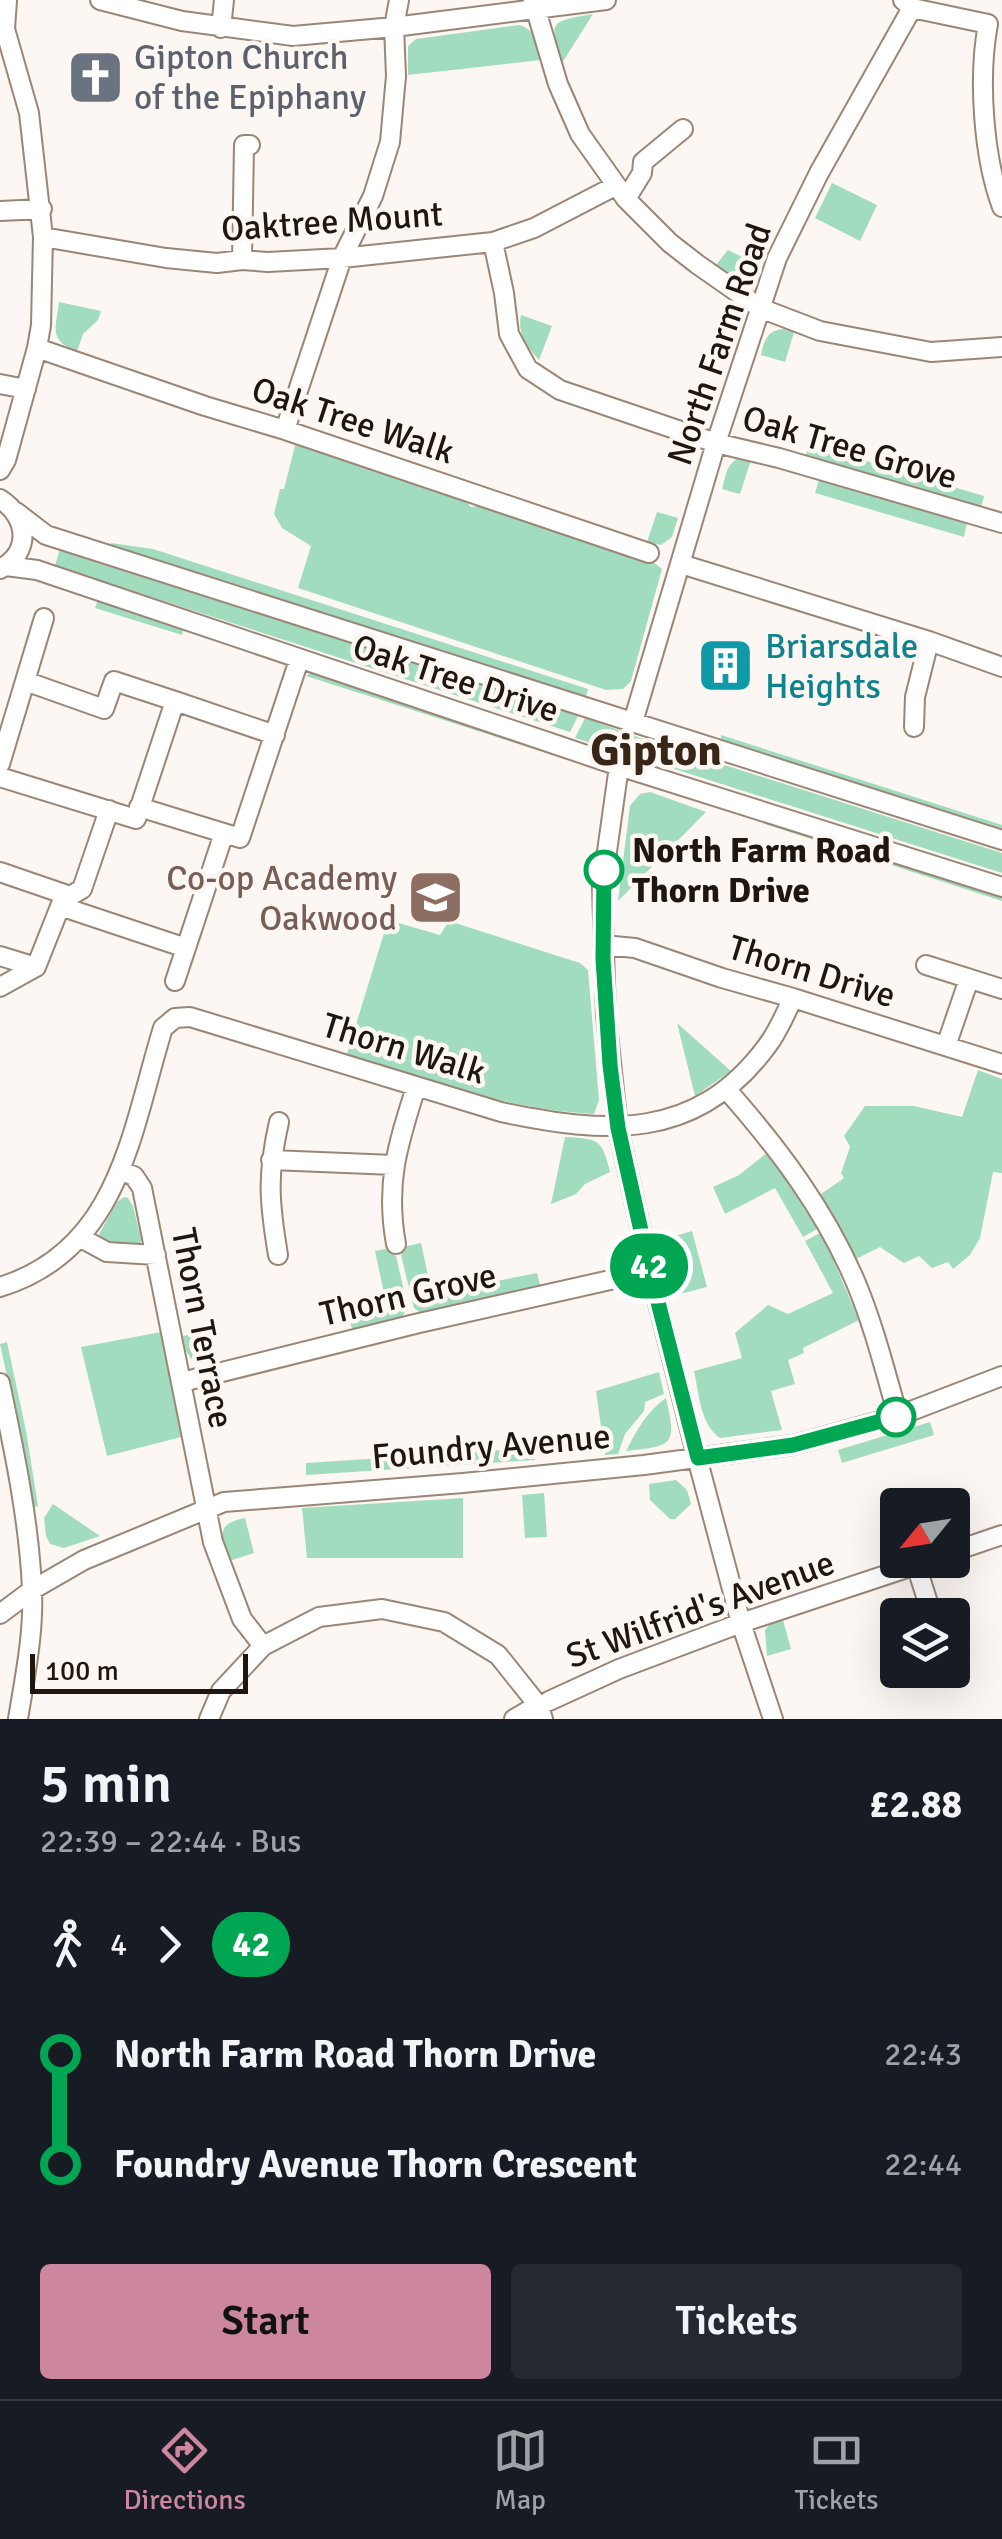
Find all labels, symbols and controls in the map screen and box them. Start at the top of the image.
place label: Gipton Church of the Epiphany [134,36,366,119]
church icon: Gipton Church of the Epiphany [65,47,125,107]
street label: Oaktree Mount [220,192,444,251]
street label: North Farm Road [658,218,781,471]
street label: Oak Tree Walk [246,368,459,473]
street label: Oak Tree Grove [737,396,962,499]
street label: Oak Tree Drive [347,625,564,732]
place label: Briarsdale Heights [765,625,918,708]
building icon: Briarsdale Heights [696,636,756,696]
district label: Gipton [590,723,722,778]
place label: North Farm Road Thorn Drive [632,829,891,912]
marker: North Farm Road Thorn Drive [585,851,623,889]
place label: Co-op Academy Oakwood [166,857,397,940]
school or university icon: Co-op Academy Oakwood [406,868,466,928]
street label: Thorn Drive [723,926,901,1017]
street label: Thorn Walk [317,1003,491,1094]
street label: Thorn Terrace [162,1224,243,1432]
line badge: 42 [604,1234,694,1298]
text: 42 [630,1245,668,1288]
street label: Thorn Grove [316,1253,500,1336]
unlabelled marker [877,1398,915,1436]
street label: Foundry Avenue [370,1415,612,1478]
north arrow [880,1488,970,1578]
map controls [880,1488,970,1688]
street label: St Wilfrid's Avenue [560,1541,840,1678]
button: layers [880,1598,970,1688]
scale bar [30,1649,248,1694]
text: 100 m [45,1654,119,1688]
text: 5 min [40,1750,172,1818]
text: £2.88 [869,1781,962,1828]
text: 22:39 – 22:44 · Bus [40,1822,301,1861]
icon: walk [40,1917,95,1972]
icon: forward [142,1917,197,1972]
text: 42 [232,1923,270,1966]
text: 4 [110,1925,127,1964]
text: North Farm Road Thorn Drive [114,2031,596,2078]
text: 22:43 [884,2035,962,2074]
text: Foundry Avenue Thorn Crescent [114,2141,637,2188]
text: 22:44 [884,2145,962,2184]
button: Start [40,2264,491,2379]
button: Tickets [511,2264,962,2379]
tab: Directions [123,2423,246,2517]
tab: Map [493,2423,548,2517]
tab: Tickets [794,2423,879,2517]

